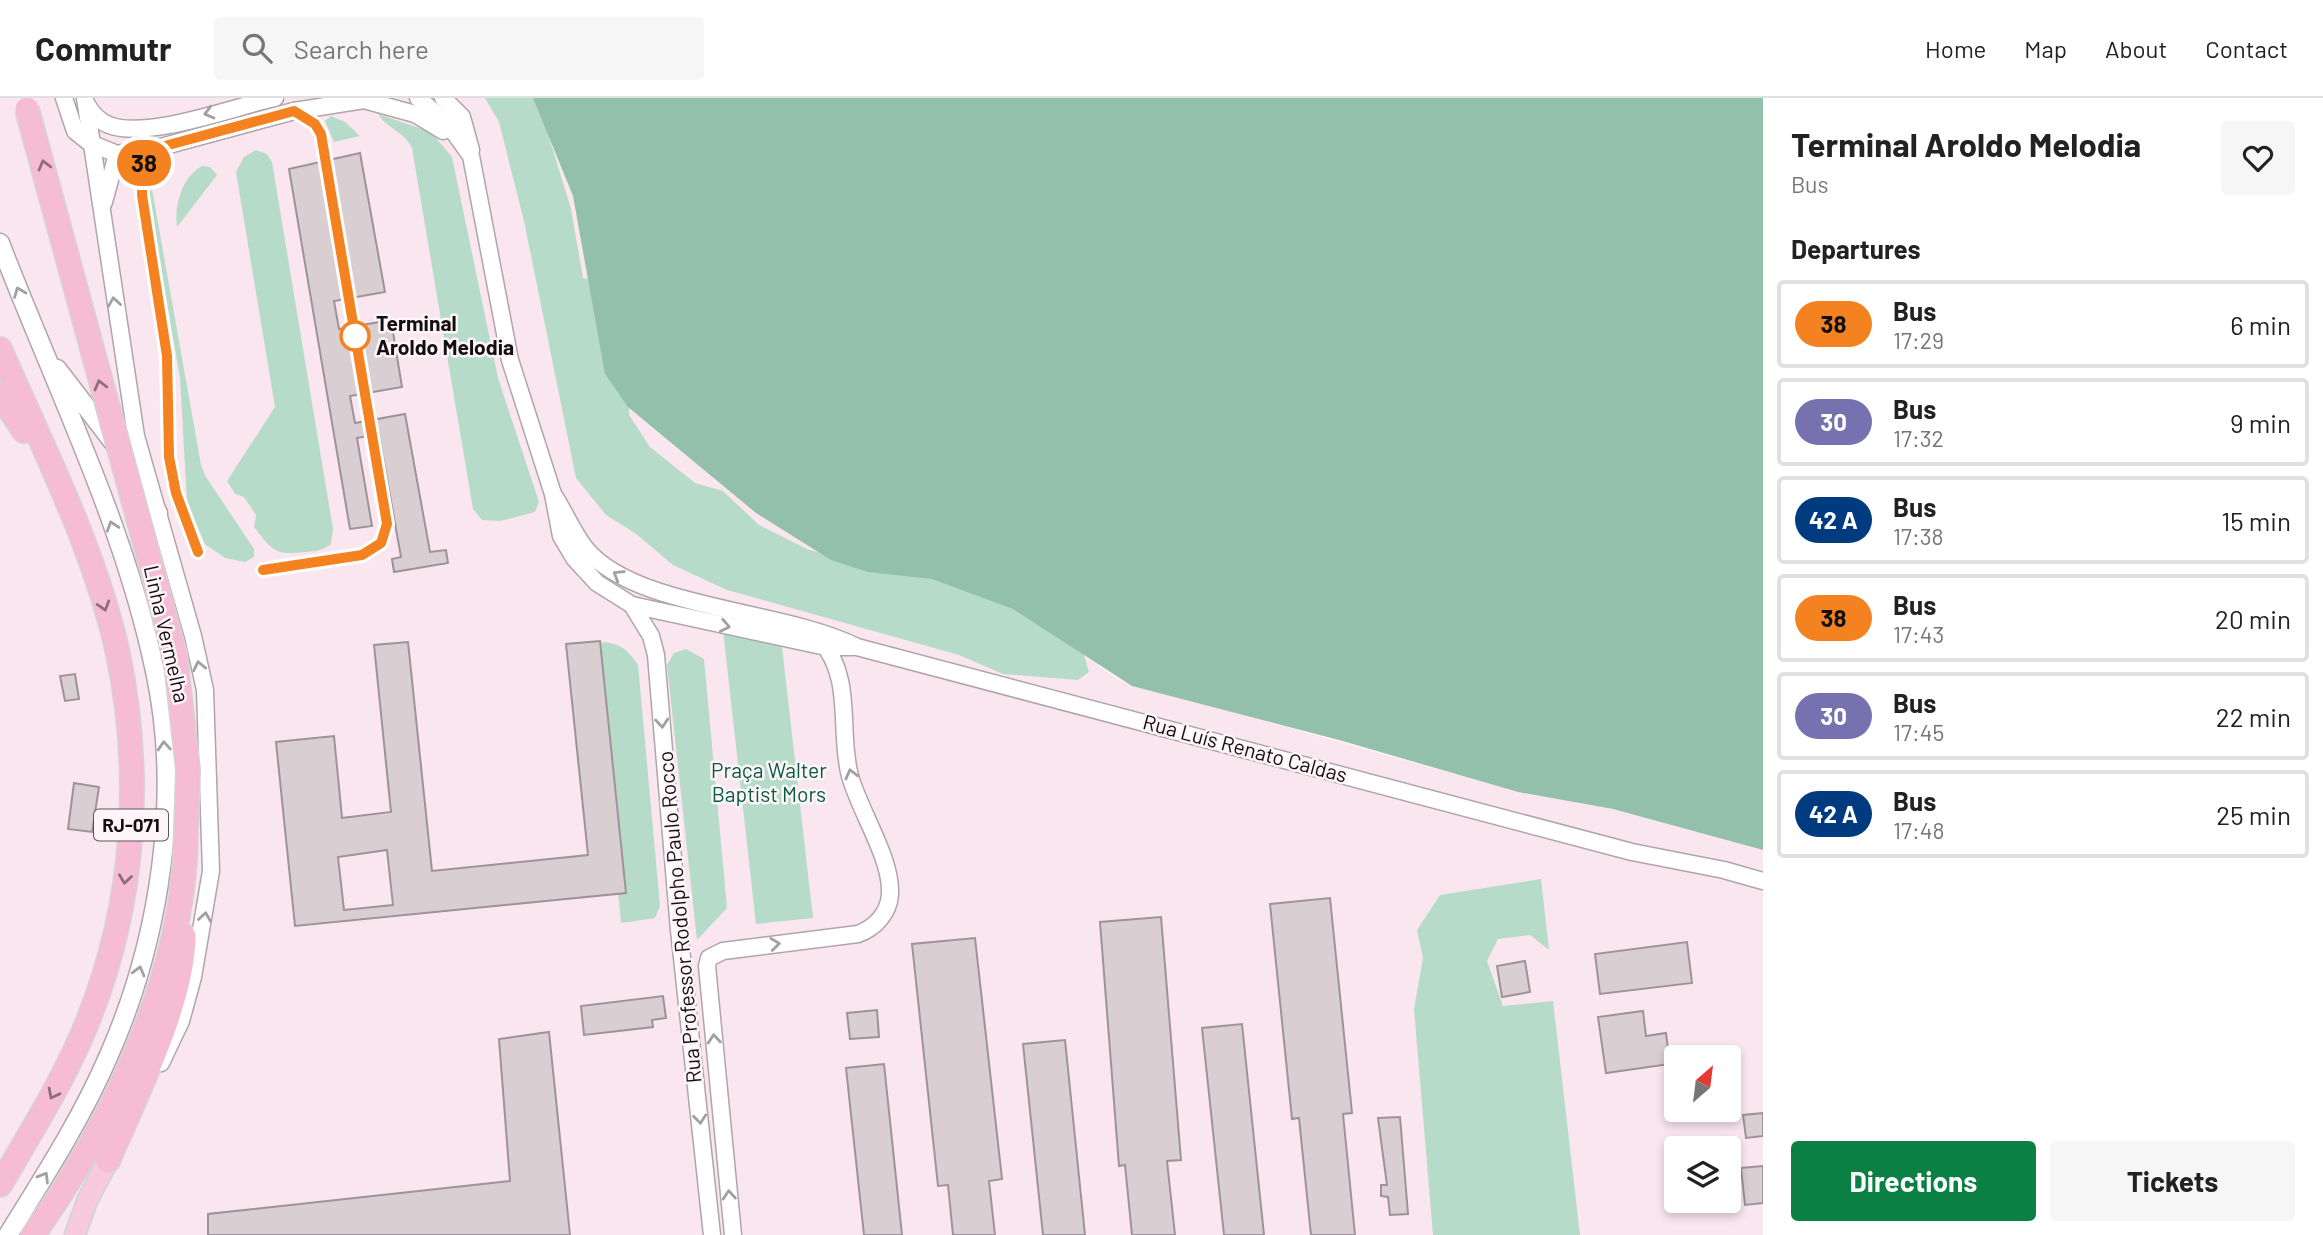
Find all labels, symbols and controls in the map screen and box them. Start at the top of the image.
search box [214,17,704,80]
text: Commutr [35,28,172,68]
icon: search [238,29,276,67]
text: Search here [294,33,429,64]
text: Home [1925,34,1986,63]
text: Map [2024,34,2067,63]
text: About [2105,34,2167,63]
text: Contact [2205,34,2288,63]
one-way arrow [203,105,215,119]
button: heart [2221,121,2295,195]
text: Terminal Aroldo Melodia [1791,124,2141,164]
line badge: 38 [113,140,176,186]
text: 38 [131,148,157,177]
one-way arrow [38,159,52,171]
text: Bus [1791,170,1829,198]
text: Departures [1791,233,1921,264]
one-way arrow [13,286,27,298]
text: Bus [1893,295,1936,326]
one-way arrow [107,296,122,308]
text: 38 [1821,309,1846,338]
text: 6 min [2230,309,2291,340]
place label: Terminal Aroldo Melodia [376,310,514,359]
marker: Terminal Aroldo Melodia [340,321,370,351]
text: 17:29 [1893,326,1944,354]
one-way arrow [94,379,109,391]
text: Bus [1893,393,1936,424]
text: 30 [1820,407,1847,436]
text: 9 min [2230,407,2291,438]
text: 17:32 [1893,424,1944,452]
text: Bus [1893,491,1936,522]
text: 42 A [1809,505,1858,534]
text: 15 min [2221,505,2291,536]
one-way arrow [106,520,120,532]
text: 17:38 [1893,522,1944,550]
street label: Linha Vermelha [139,562,195,705]
one-way arrow [613,570,626,583]
text: Bus [1893,589,1936,620]
one-way arrow [96,600,111,612]
text: 38 [1821,603,1846,632]
text: 20 min [2215,603,2291,634]
one-way arrow [719,617,731,632]
text: 17:43 [1893,620,1944,648]
one-way arrow [193,660,208,672]
text: Bus [1893,687,1936,718]
text: 30 [1820,701,1847,730]
text: 22 min [2216,701,2291,732]
street label: Rua Luís Renato Caldas [1141,708,1350,787]
one-way arrow [654,718,669,729]
text: 17:45 [1893,718,1944,746]
one-way arrow [157,740,172,751]
street label: Rua Professor Rodolpho Paulo Rocco [652,750,705,1084]
park label: Praça Walter Baptist Mors [711,757,827,806]
one-way arrow [845,768,859,780]
text: Bus [1893,785,1936,816]
text: 42 A [1809,799,1858,828]
text: 25 min [2216,799,2291,830]
road number: RJ-071 [94,810,168,840]
text: 17:48 [1893,816,1944,844]
one-way arrow [118,873,133,885]
one-way arrow [197,911,212,923]
one-way arrow [770,937,781,952]
one-way arrow [131,965,145,977]
one-way arrow [707,1033,722,1044]
north arrow [1664,1045,1741,1122]
map controls [1664,1045,1741,1213]
one-way arrow [48,1087,62,1099]
one-way arrow [692,1114,707,1125]
button: layers [1664,1136,1741,1213]
button: Directions [1791,1141,2036,1221]
button: Tickets [2050,1141,2295,1221]
one-way arrow [35,1171,48,1184]
one-way arrow [722,1189,737,1200]

